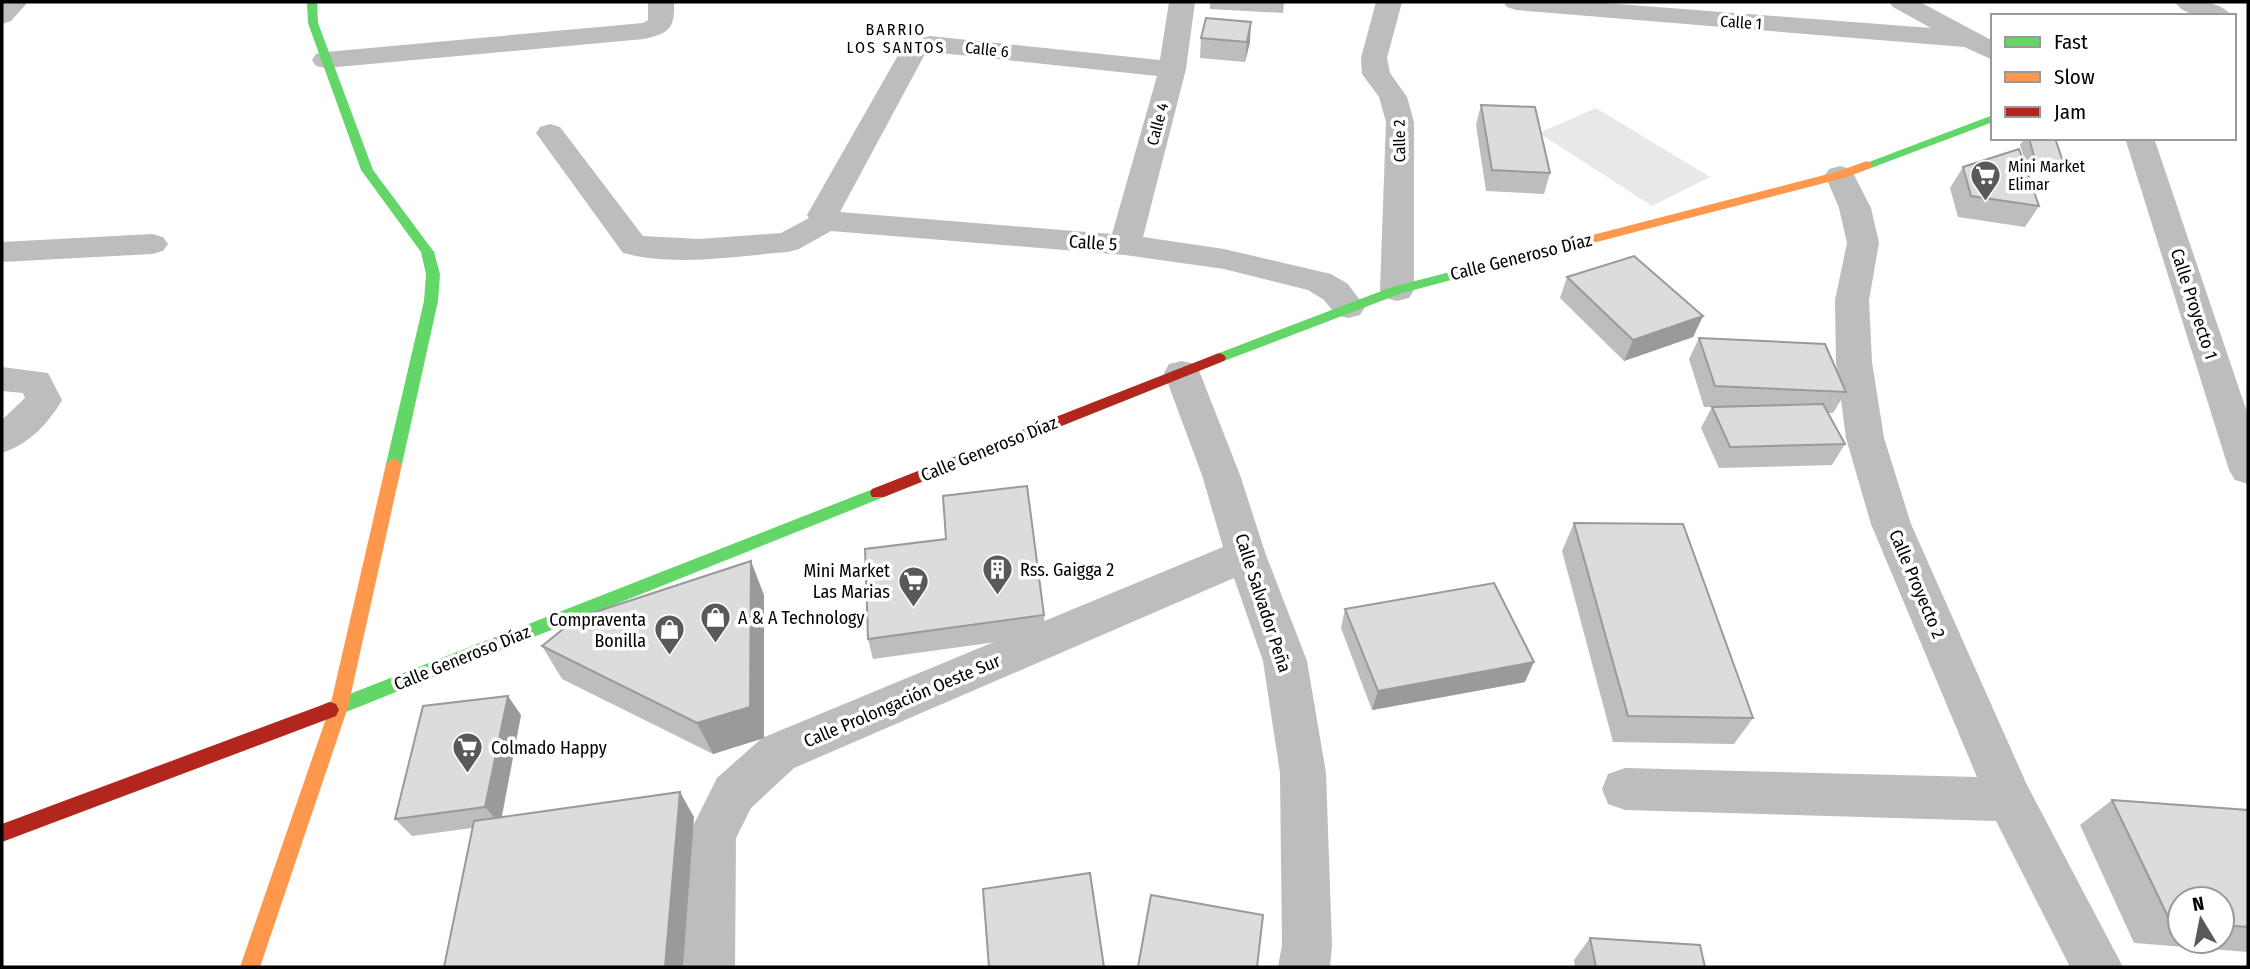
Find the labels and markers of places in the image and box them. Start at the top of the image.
place label: Mini Market Elimar [2008,157,2086,194]
supermarket icon: Mini Market Elimar [1968,158,2002,202]
building icon: Rss. Gaigga 2 [980,553,1014,597]
place label: Rss. Gaigga 2 [1020,559,1114,581]
place label: Mini Market Las Marias [804,560,890,603]
supermarket icon: Mini Market Las Marias [896,564,930,608]
shop icon: A & A Technology [698,601,732,645]
place label: A & A Technology [738,607,865,629]
place label: Compraventa Bonilla [549,609,646,652]
shop icon: Compraventa Bonilla [652,613,686,657]
supermarket icon: Colmado Happy [451,731,485,775]
place label: Colmado Happy [491,737,607,759]

